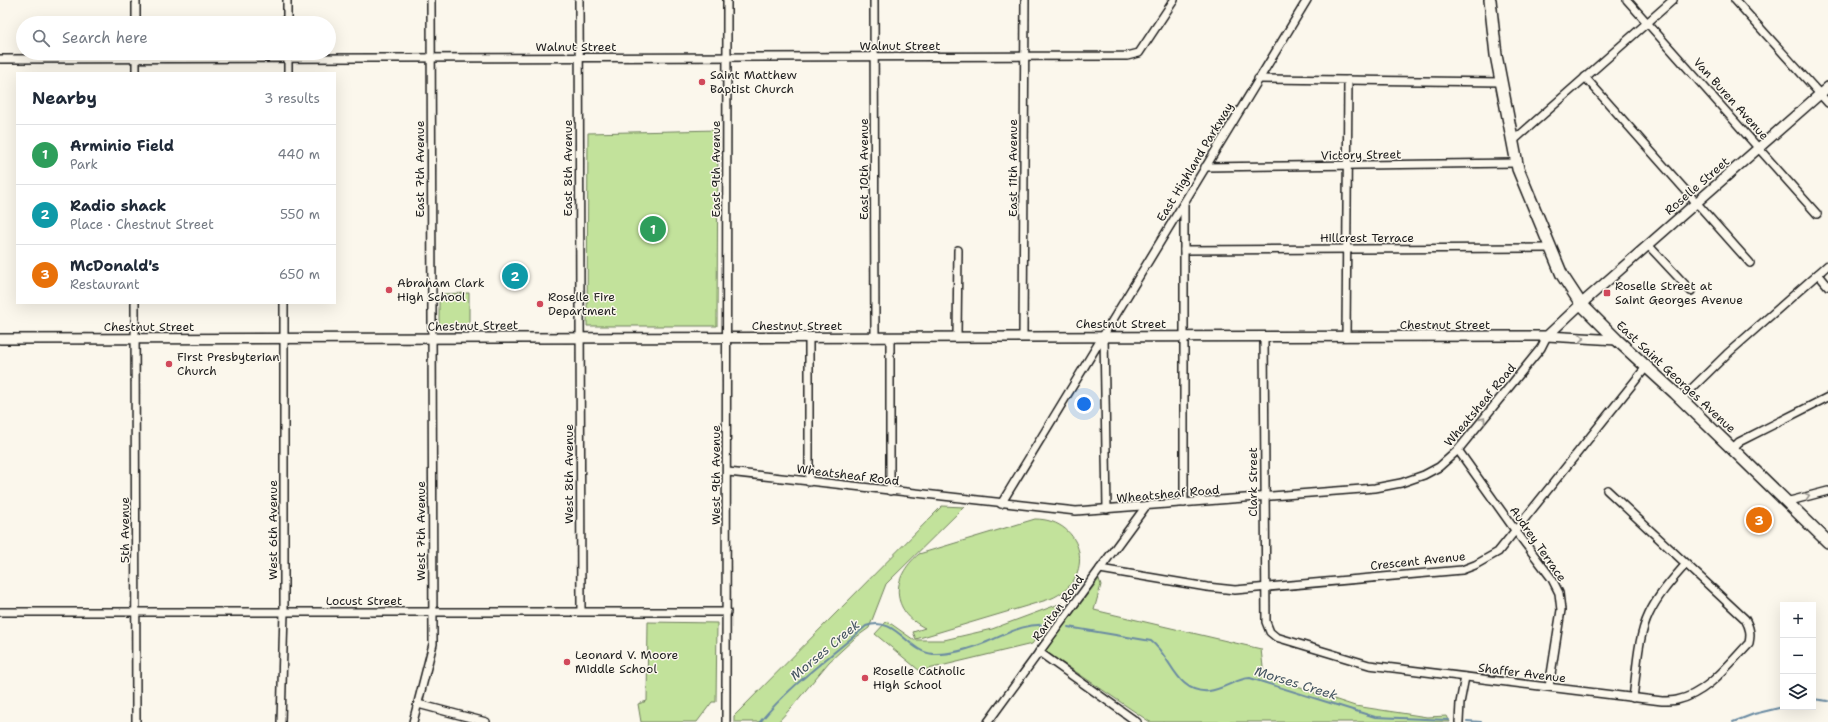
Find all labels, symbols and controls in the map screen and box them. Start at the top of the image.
search box [16,16,336,60]
icon: search [30,27,52,49]
text: Search here [62,28,148,48]
street label: Walnut Street [860,38,940,54]
street label: Walnut Street [536,39,616,55]
street label: Van Buren Avenue [1690,55,1772,144]
place label: Saint Matthew Baptist Church [710,67,798,97]
marker: Saint Matthew Baptist Church [697,77,707,87]
text: Nearby [32,87,97,109]
text: 3 results [264,90,320,107]
street label: East Highland Parkway [1153,99,1237,225]
street label: East 10th Avenue [856,118,872,220]
street label: East 8th Avenue [560,119,576,216]
street label: East 11th Avenue [1005,119,1021,217]
street label: East 7th Avenue [412,120,428,217]
street label: East 9th Avenue [708,120,724,217]
text: Arminio Field [70,136,174,156]
text: 1 [42,146,48,163]
text: 440 m [278,146,320,163]
street label: Victory Street [1321,146,1401,164]
street label: Roselle Street [1661,153,1733,219]
text: Park [70,156,98,173]
text: Radio shack [70,196,166,216]
text: 2 [40,206,50,223]
text: 550 m [280,206,320,223]
pin: 1 [640,214,666,244]
text: Place · Chestnut Street [70,216,214,233]
street label: Hillcrest Terrace [1320,230,1414,246]
text: McDonald's [70,256,160,276]
pin: 2 [502,261,528,291]
text: 3 [40,266,50,283]
text: 650 m [279,266,320,283]
place label: Abraham Clark High School [397,275,485,305]
text: Restaurant [70,276,140,293]
place label: Roselle Street at Saint Georges Avenue [1615,278,1743,308]
marker: Abraham Clark High School [384,285,394,295]
marker: Roselle Street at Saint Georges Avenue [1602,288,1612,298]
place label: Roselle Fire Department [548,289,616,319]
marker: Roselle Fire Department [535,299,545,309]
street label: Chestnut Street [1076,316,1166,332]
street label: Chestnut Street [428,317,518,335]
street label: Chestnut Street [1400,317,1490,333]
street label: East Saint Georges Avenue [1613,317,1739,437]
street label: Chestnut Street [752,318,842,334]
street label: Chestnut Street [104,319,194,335]
one-way arrow [1579,334,1585,343]
place label: First Presbyterian Church [177,349,280,379]
marker: First Presbyterian Church [164,359,174,369]
street label: Wheatsheaf Road [1441,360,1520,450]
your location [1074,394,1094,414]
one-way arrow [1478,417,1485,424]
street label: West 8th Avenue [561,424,577,524]
street label: West 9th Avenue [708,425,724,525]
street label: Clark Street [1245,447,1261,517]
street label: Wheatsheaf Road [796,461,901,489]
street label: West 6th Avenue [265,480,281,580]
street label: West 7th Avenue [413,481,429,581]
street label: Wheatsheaf Road [1116,481,1221,506]
one-way arrow [1803,492,1810,501]
street label: 5th Avenue [117,497,133,563]
street label: Audrey Terrace [1506,503,1570,585]
pin: 3 [1746,505,1772,535]
street label: Crescent Avenue [1370,548,1467,574]
street label: Raritan Road [1029,572,1088,644]
street label: Locust Street [326,593,402,609]
map controls [1780,602,1816,710]
button: + [1780,602,1816,638]
water label: Morses Creek [787,616,864,684]
button: − [1780,638,1816,674]
place label: Leonard V. Moore Middle School [575,647,678,677]
marker: Leonard V. Moore Middle School [562,657,572,667]
street label: Shaffer Avenue [1477,660,1567,686]
water label: Morses Creek [1253,662,1340,704]
place label: Roselle Catholic High School [873,663,965,693]
marker: Roselle Catholic High School [860,673,870,683]
button: layers [1780,674,1816,710]

